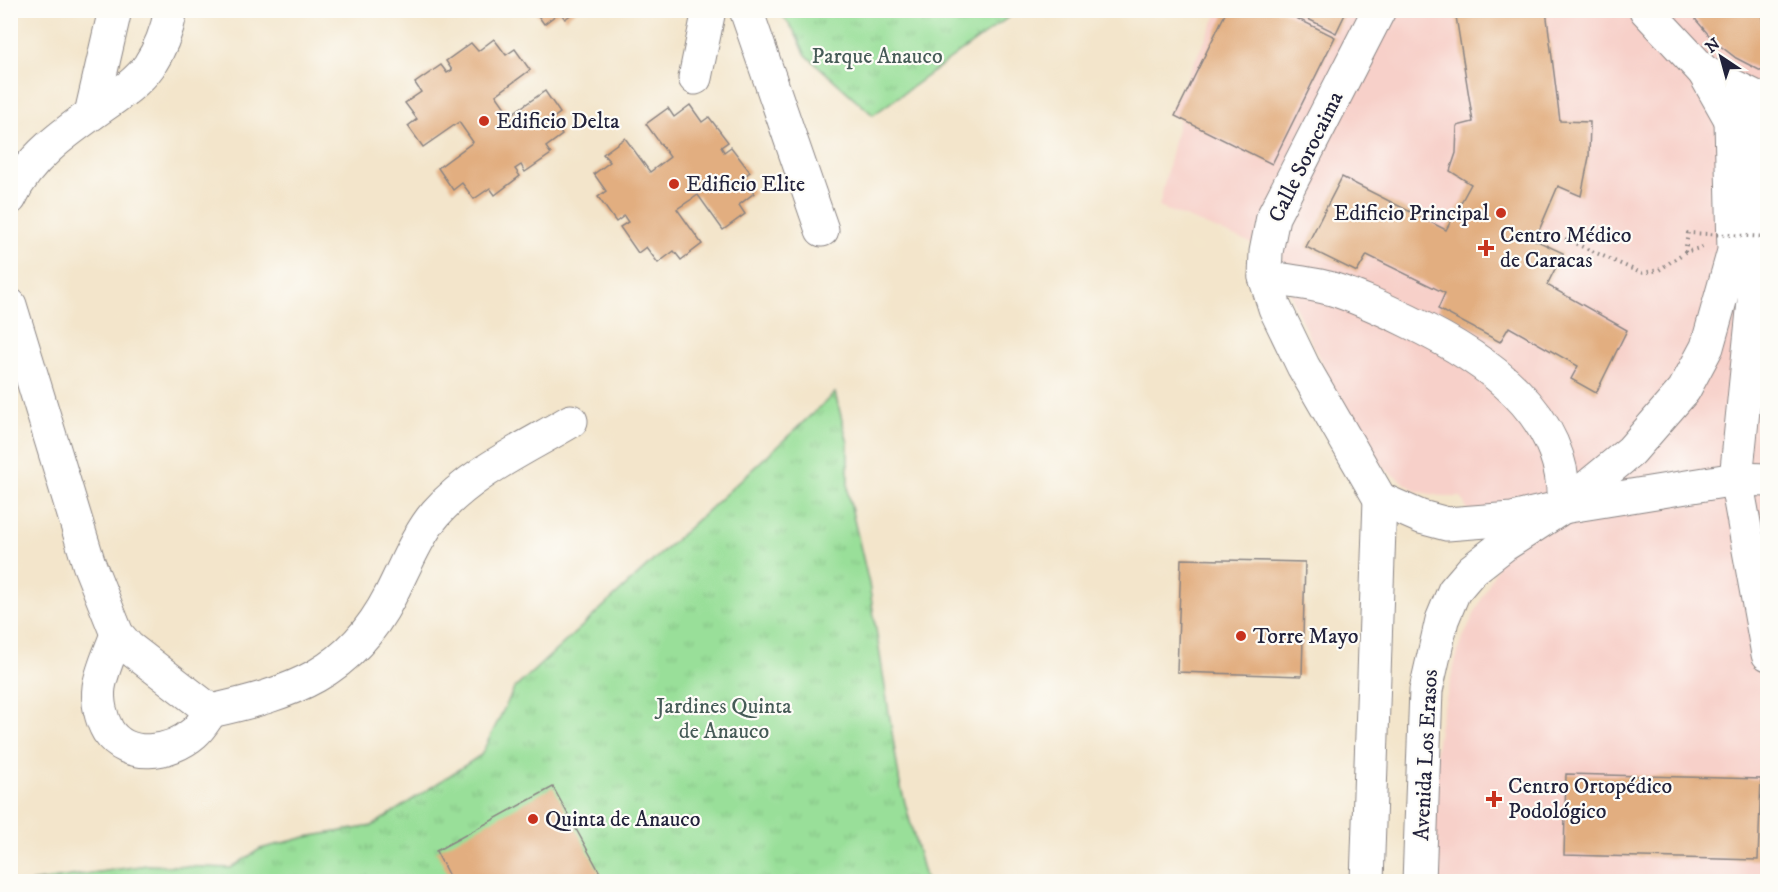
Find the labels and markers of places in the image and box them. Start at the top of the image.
place label: Edificio Delta [496,108,620,135]
marker: Edificio Delta [477,114,491,128]
place label: Edificio Elite [686,171,805,198]
marker: Edificio Elite [667,177,681,191]
place label: Edificio Principal [1334,200,1489,227]
marker: Edificio Principal [1494,206,1508,220]
place label: Centro Médico de Caracas [1500,222,1632,274]
marker: Centro Médico de Caracas [1477,239,1495,257]
place label: Torre Mayo [1253,623,1359,650]
marker: Torre Mayo [1234,629,1248,643]
place label: Centro Ortopédico Podológico [1508,773,1672,825]
marker: Centro Ortopédico Podológico [1485,790,1503,808]
place label: Quinta de Anauco [545,806,701,833]
marker: Quinta de Anauco [526,812,540,826]

